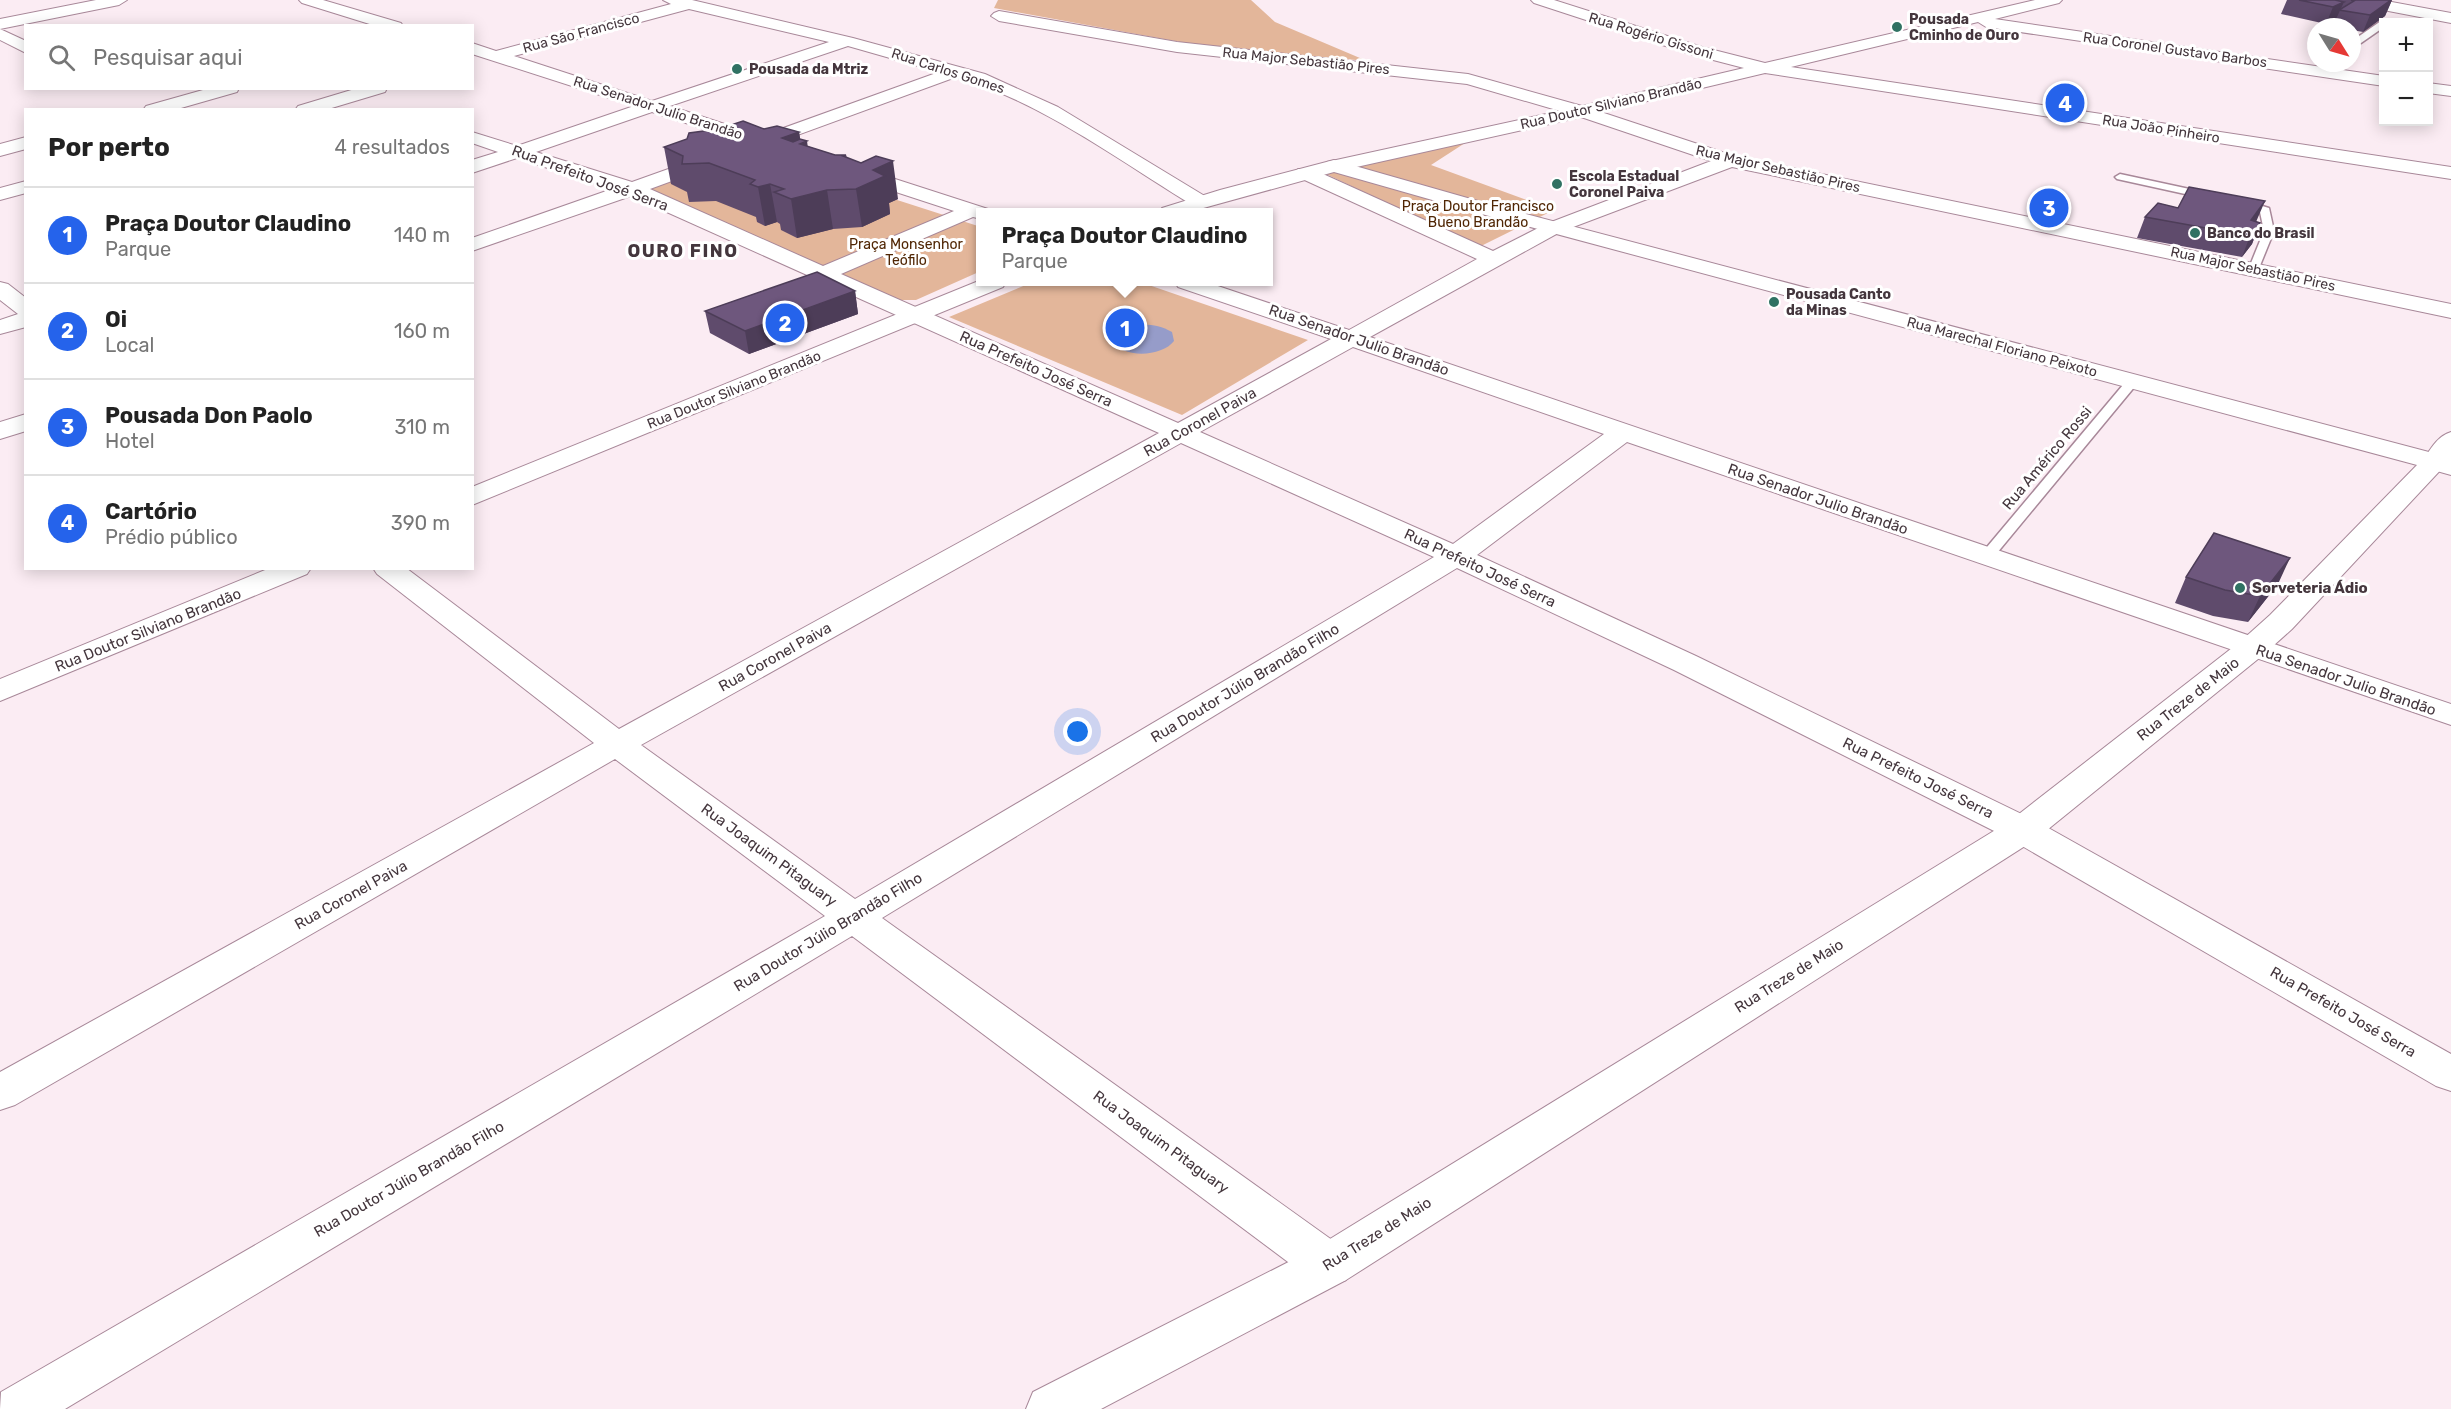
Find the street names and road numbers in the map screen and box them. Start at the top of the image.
street label: Rua São Francisco [521,9,641,57]
street label: Rua Rogério Gissoni [1587,9,1715,63]
street label: Rua Coronel Gustavo Barbos [2082,29,2268,71]
street label: Rua Major Sebastião Pires [1222,44,1390,78]
street label: Rua Carlos Gomes [889,45,1007,97]
street label: Rua Senador Julio Brandão [571,73,745,143]
street label: Rua Doutor Silviano Brandão [1518,75,1704,133]
street label: Rua João Pinheiro [2101,111,2221,147]
street label: Rua Prefeito José Serra [509,141,671,215]
street label: Rua Major Sebastião Pires [1694,142,1862,196]
street label: Rua Major Sebastião Pires [2169,243,2337,295]
street label: Rua Senador Julio Brandão [1267,301,1451,379]
street label: Rua Marechal Floriano Peixoto [1905,313,2099,381]
street label: Rua Prefeito José Serra [957,327,1115,411]
street label: Rua Doutor Silviano Brandão [645,347,823,433]
street label: Rua Coronel Paiva [1141,384,1259,460]
street label: Rua Américo Rossi [1999,403,2095,513]
street label: Rua Senador Julio Brandão [1726,460,1910,538]
street label: Rua Prefeito José Serra [1401,525,1559,611]
street label: Rua Doutor Silviano Brandão [52,584,244,676]
street label: Rua Coronel Paiva [716,619,834,695]
street label: Rua Doutor Júlio Brandão Filho [1148,620,1342,746]
street label: Rua Senador Julio Brandão [2254,641,2438,719]
street label: Rua Treze de Maio [2133,653,2243,745]
street label: Rua Prefeito José Serra [1840,734,1996,822]
street label: Rua Joaquim Pitaguary [698,800,840,910]
street label: Rua Coronel Paiva [292,857,410,933]
street label: Rua Doutor Júlio Brandão Filho [731,869,925,995]
street label: Rua Treze de Maio [1731,935,1847,1017]
street label: Rua Prefeito José Serra [2267,963,2419,1061]
street label: Rua Joaquim Pitaguary [1090,1087,1232,1197]
street label: Rua Doutor Júlio Brandão Filho [311,1117,507,1241]
street label: Rua Treze de Maio [1319,1193,1435,1275]

